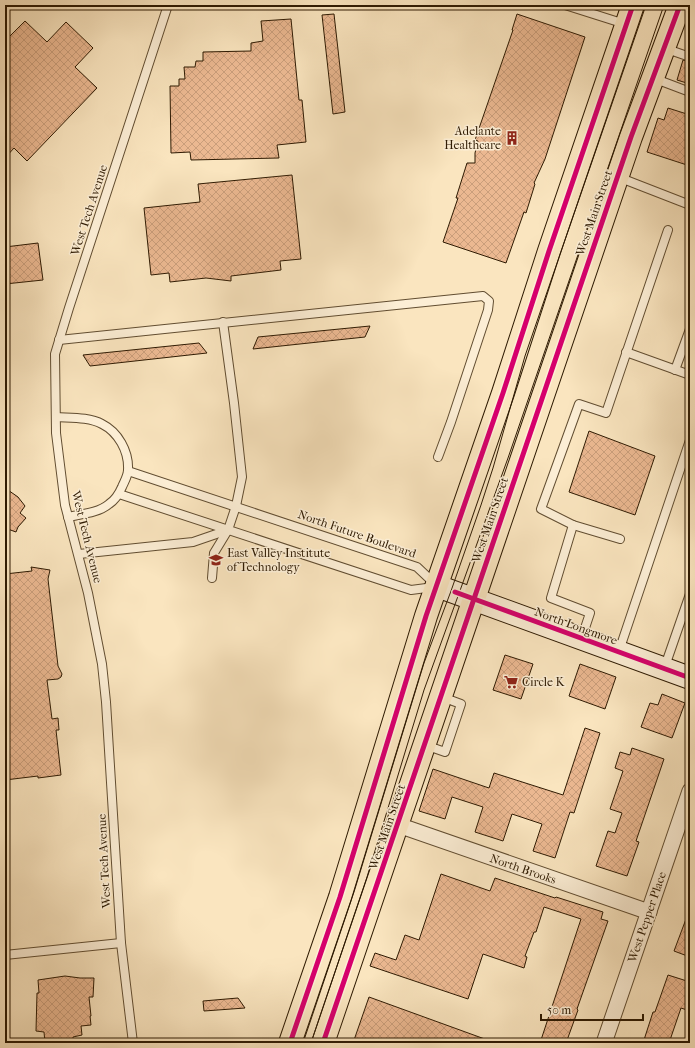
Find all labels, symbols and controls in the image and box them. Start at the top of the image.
place label: Adelante Healthcare [444,124,501,152]
building icon: Adelante Healthcare [504,130,520,146]
street label: West Tech Avenue [67,163,110,258]
street label: West Main Street [572,168,615,259]
street label: West Main Street [468,475,511,566]
street label: West Tech Avenue [69,488,105,585]
street label: North Future Boulevard [296,507,418,561]
place label: East Valley Institute of Technology [227,546,330,574]
school or university icon: East Valley Institute of Technology [208,552,224,568]
street label: North Longmore [533,604,619,648]
supermarket icon: Circle K [503,674,519,690]
place label: Circle K [522,675,566,689]
street label: West Main Street [365,782,408,873]
street label: West Tech Avenue [95,813,114,910]
street label: North Brooks [488,851,559,887]
street label: West Pepper Place [625,870,669,965]
scale bar [541,996,643,1022]
text: 50 m [547,1003,571,1017]

